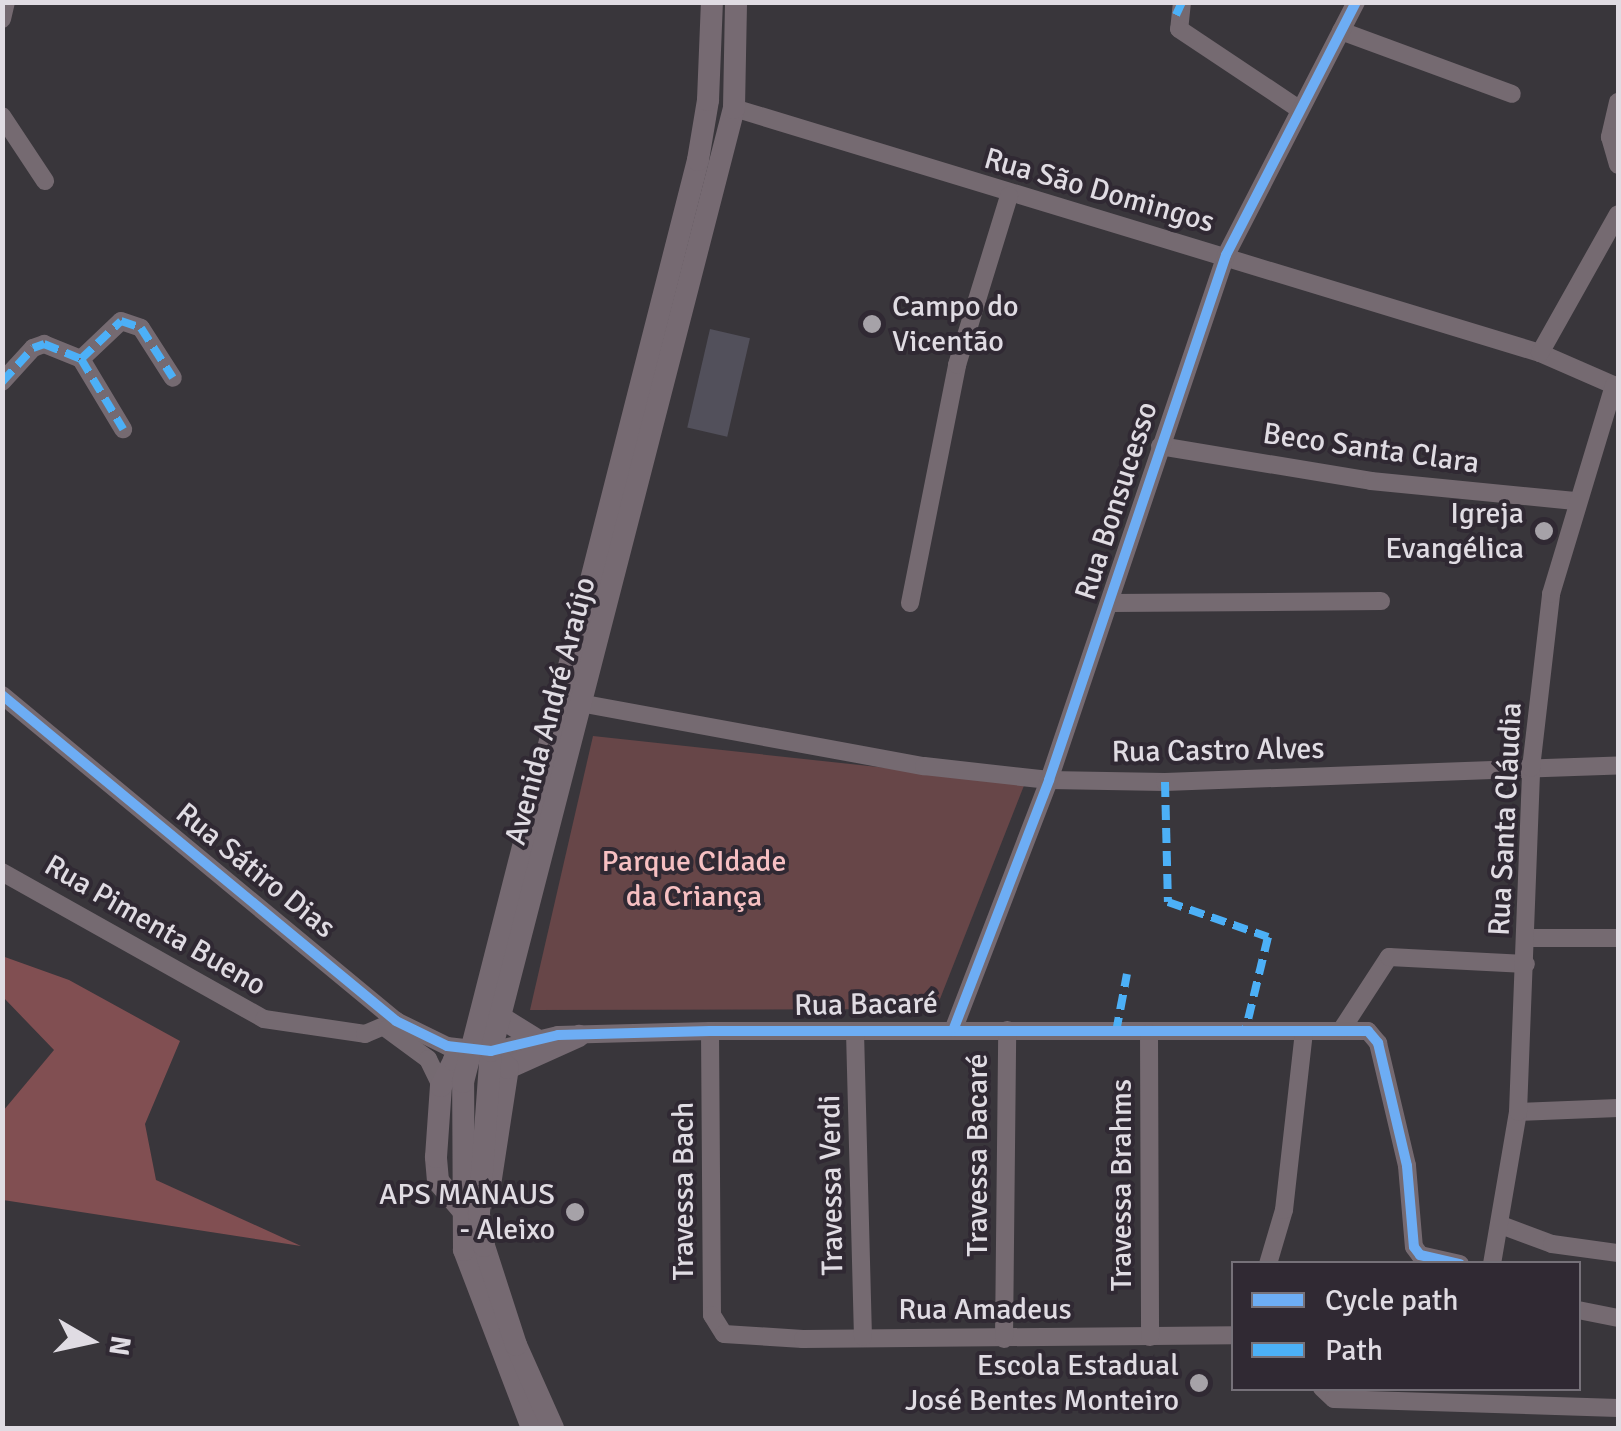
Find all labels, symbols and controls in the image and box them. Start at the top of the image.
street label: Rua São Domingos [980,141,1218,241]
place label: Campo do Vicentão [892,289,1019,360]
marker: Campo do Vicentão [861,313,883,335]
street label: Rua Bonsucesso [1068,397,1166,605]
street label: Beco Santa Clara [1261,416,1481,482]
place label: Igreja Evangélica [1385,496,1524,566]
marker: Igreja Evangélica [1533,520,1555,542]
street label: Avenida André Araújo [498,573,604,849]
street label: Rua Santa Cláudia [1482,701,1530,937]
street label: Rua Castro Alves [1111,731,1325,771]
street label: Rua Sátiro Dias [168,796,342,946]
park label: Parque CIdade da Criança [602,844,786,914]
street label: Rua Pimenta Bueno [38,848,272,1004]
street label: Rua Bacaré [794,986,938,1024]
street label: Travessa Bacaré [960,1053,996,1257]
street label: Travessa Brahms [1104,1079,1140,1291]
street label: Travessa Verdi [812,1094,852,1276]
street label: Travessa Bach [666,1102,702,1280]
place label: APS MANAUS - Aleixo [379,1177,555,1248]
marker: APS MANAUS - Aleixo [564,1201,586,1223]
legend [1231,1261,1581,1391]
text: Cycle path [1325,1282,1459,1319]
north arrow [40,1291,140,1391]
street label: Rua Amadeus [898,1292,1072,1328]
text: Path [1325,1332,1383,1369]
text: N [101,1333,138,1358]
place label: Escola Estadual José Bentes Monteiro [905,1348,1179,1418]
marker: Escola Estadual José Bentes Monteiro [1188,1372,1210,1394]

